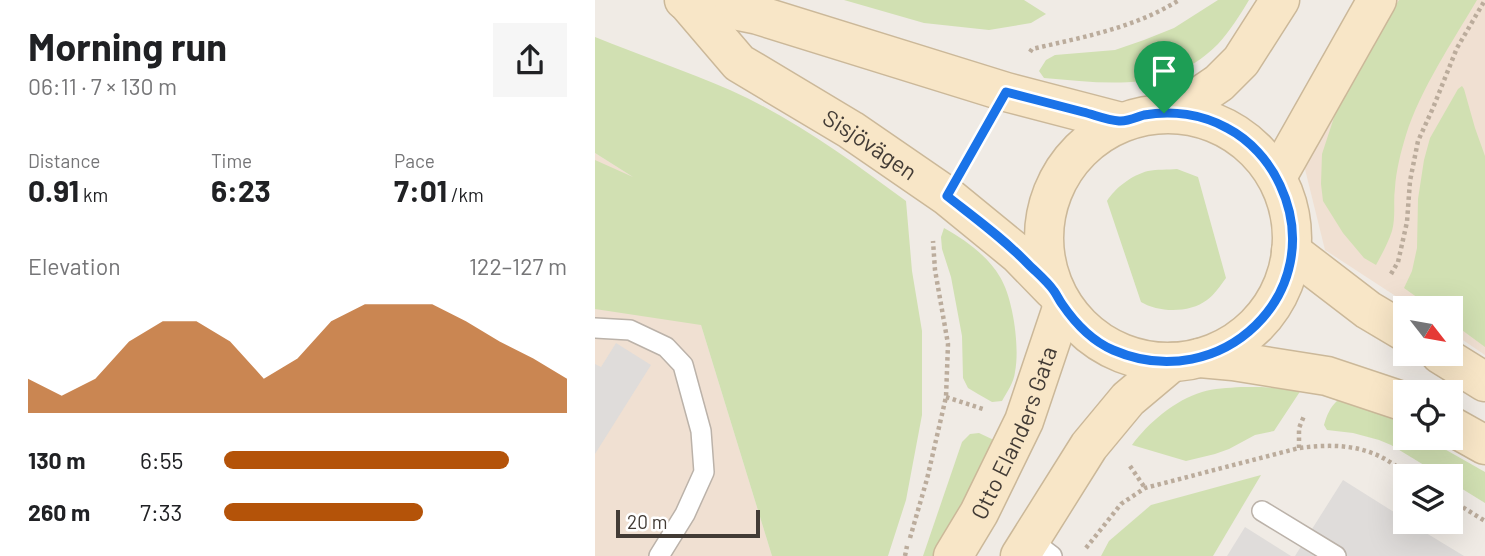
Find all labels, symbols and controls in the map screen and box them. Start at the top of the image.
text: Morning run [28,23,227,69]
button: share [493,23,567,97]
pin [1134,41,1194,113]
icon: arrive [1145,52,1183,90]
text: 06:11 · 7 × 130 m [28,72,177,100]
street label: Sisjövägen [818,103,923,185]
text: Distance [28,149,100,172]
text: Time [211,149,252,172]
text: Pace [394,149,435,172]
text: 0.91 [28,172,79,208]
text: 6:23 [211,172,271,208]
text: 7:01 [394,172,447,208]
text: km [79,183,108,206]
text: /km [447,183,484,206]
text: Elevation [28,252,121,280]
text: 122–127 m [469,252,567,280]
north arrow [1393,296,1463,366]
map controls [1393,296,1463,534]
street label: Otto Elanders Gata [964,342,1062,524]
button: locate [1393,380,1463,450]
text: 130 m [28,446,85,474]
text: 6:55 [140,446,183,474]
button: layers [1393,464,1463,534]
text: 260 m [28,498,90,526]
text: 7:33 [140,498,182,526]
scale bar [616,507,759,539]
text: 20 m [627,510,667,533]

